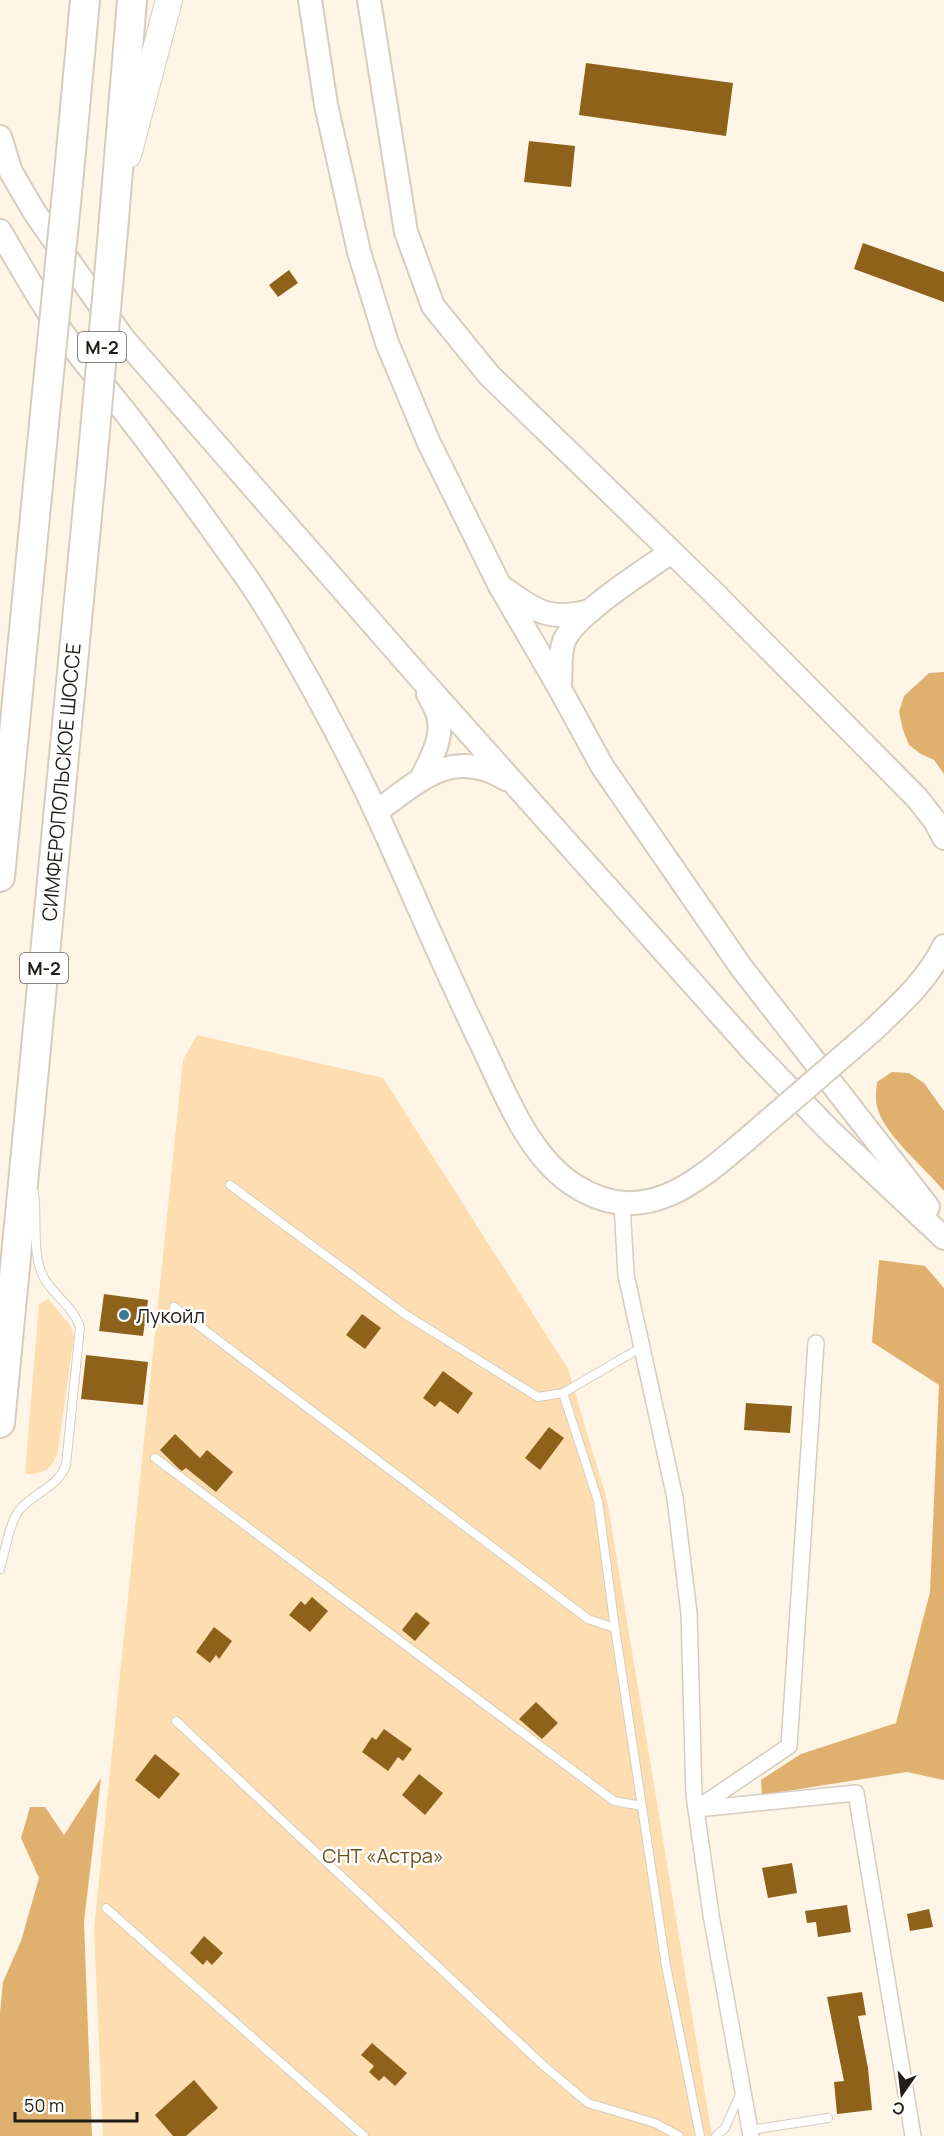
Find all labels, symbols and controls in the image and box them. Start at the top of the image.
road number: М-2 [78,332,126,362]
street label: СИМФЕРОПОЛЬСКОЕ ШОССЕ [35,642,87,922]
road number: М-2 [20,953,68,983]
place label: Лукойл [136,1302,205,1329]
marker: Лукойл [117,1308,131,1322]
park label: СНТ «Астра» [322,1842,444,1869]
north arrow [872,2064,932,2124]
scale bar [15,2085,136,2123]
text: 50 m [24,2093,64,2117]
text: С [890,2096,907,2121]

